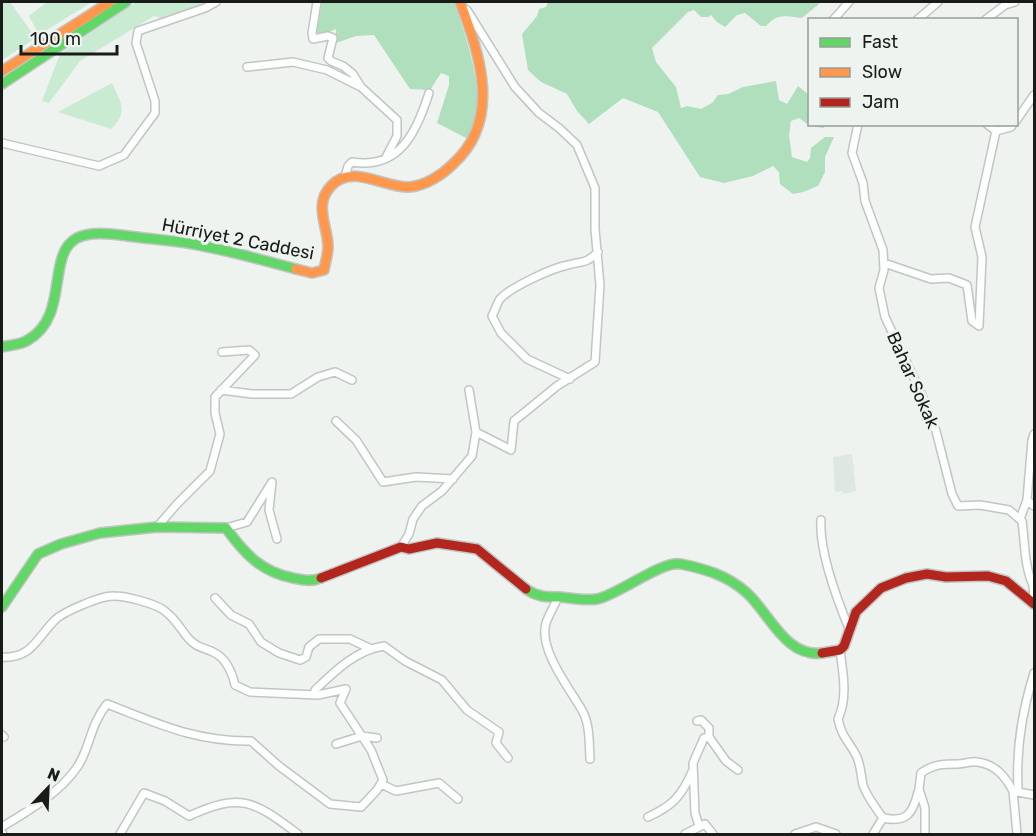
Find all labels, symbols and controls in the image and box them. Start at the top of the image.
scale bar [21,18,117,56]
legend [808,18,1018,126]
text: 100 m [30,28,81,50]
text: Fast [862,31,898,53]
text: Slow [862,61,902,83]
text: Jam [862,91,899,113]
street label: Hürriyet 2 Caddesi [160,213,316,265]
street label: Bahar Sokak [882,328,944,432]
north arrow [18,758,78,818]
text: N [45,764,63,786]

